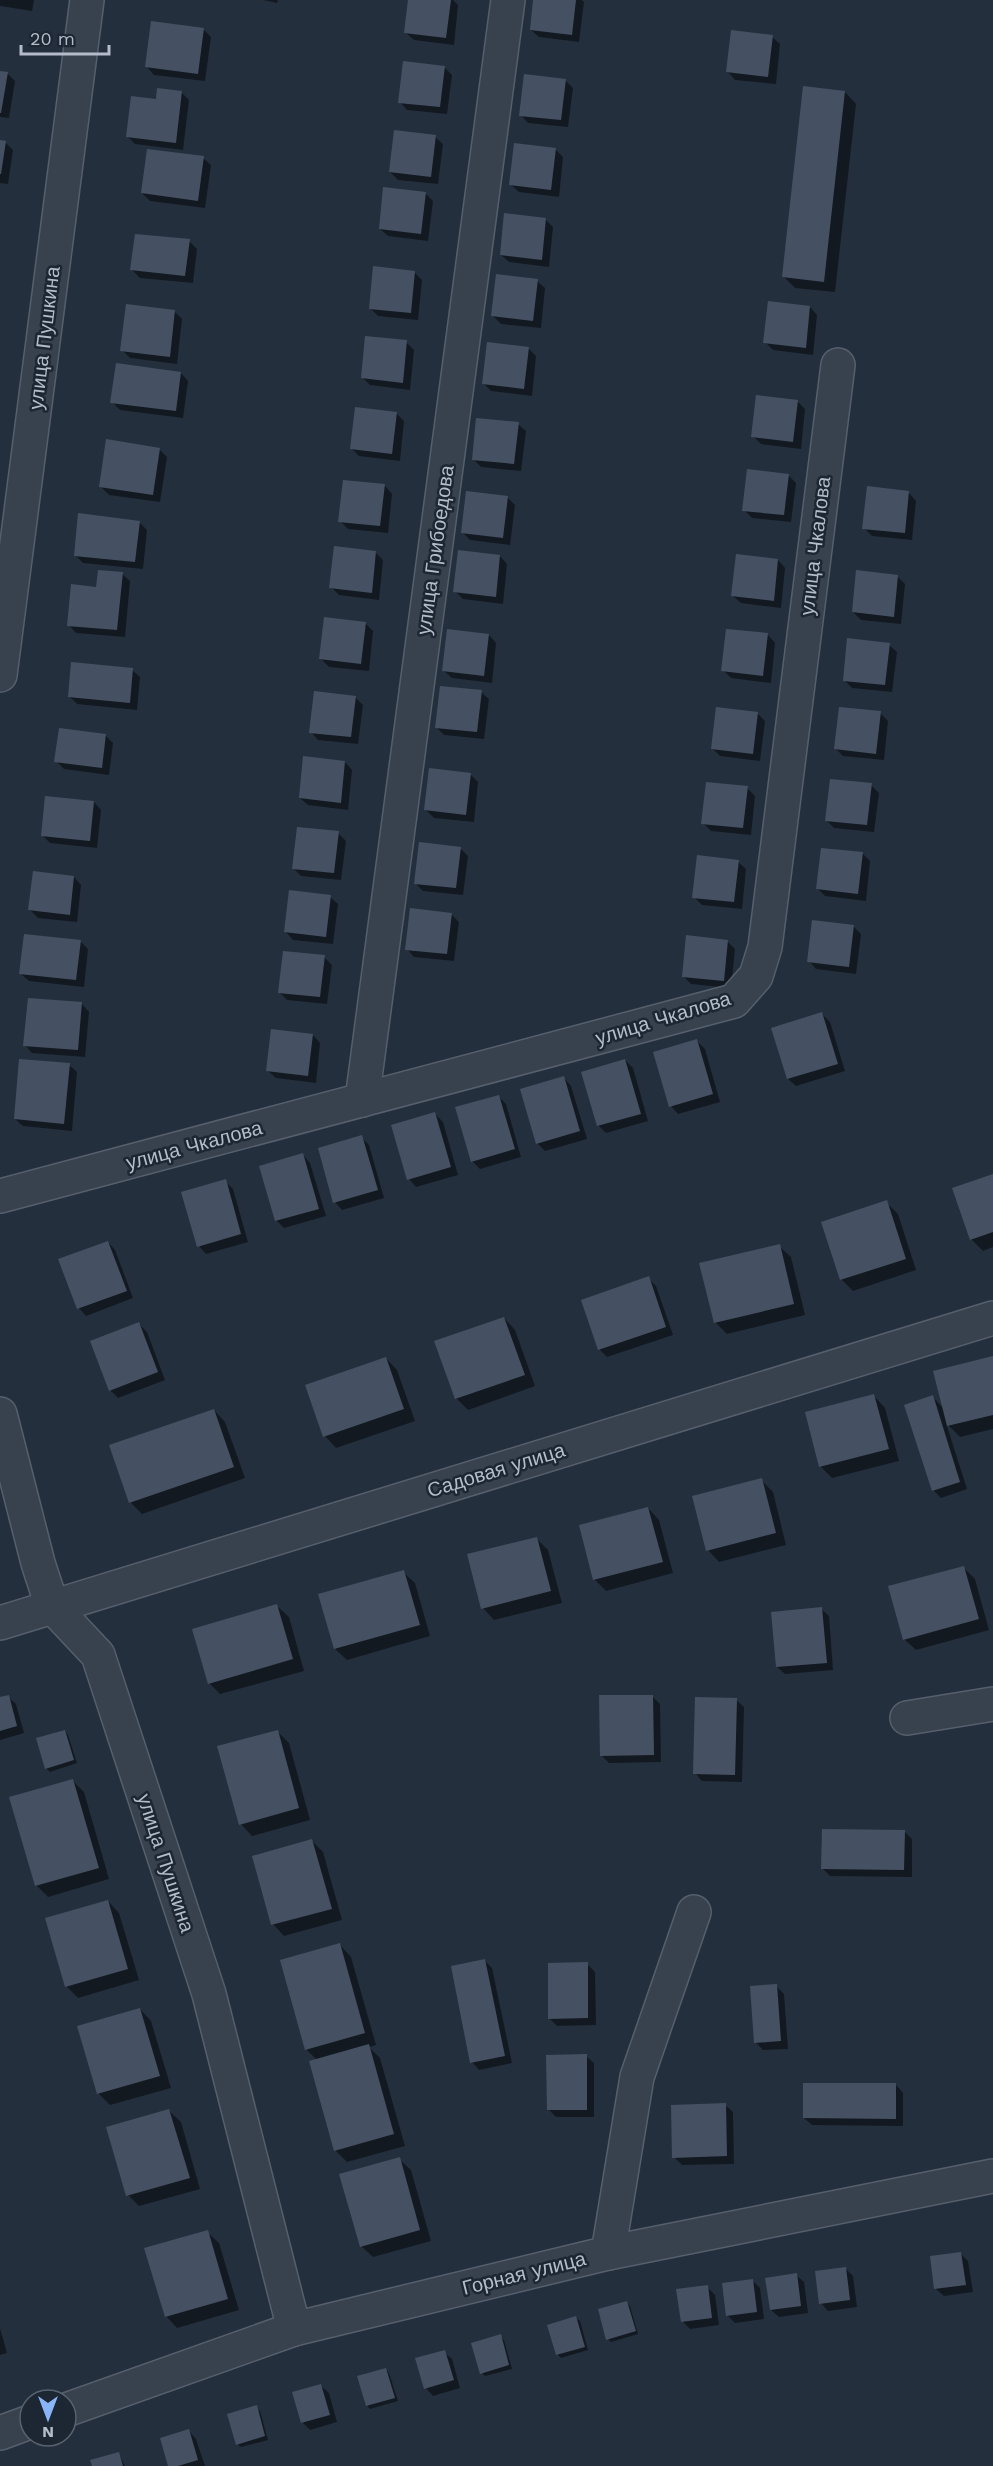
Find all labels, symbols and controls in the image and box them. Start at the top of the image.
scale bar [21,18,110,56]
text: 20 m [30,28,75,49]
street label: улица Пушкина [23,264,65,411]
street label: улица Грибоедова [411,463,459,637]
street label: улица Чкалова [795,474,836,617]
street label: улица Чкалова [593,986,734,1050]
street label: улица Чкалова [123,1115,266,1175]
street label: Садовая улица [424,1437,569,1502]
street label: улица Пушкина [132,1791,200,1936]
street label: Горная улица [460,2246,589,2300]
north arrow [18,2388,78,2448]
text: N [42,2423,54,2442]

